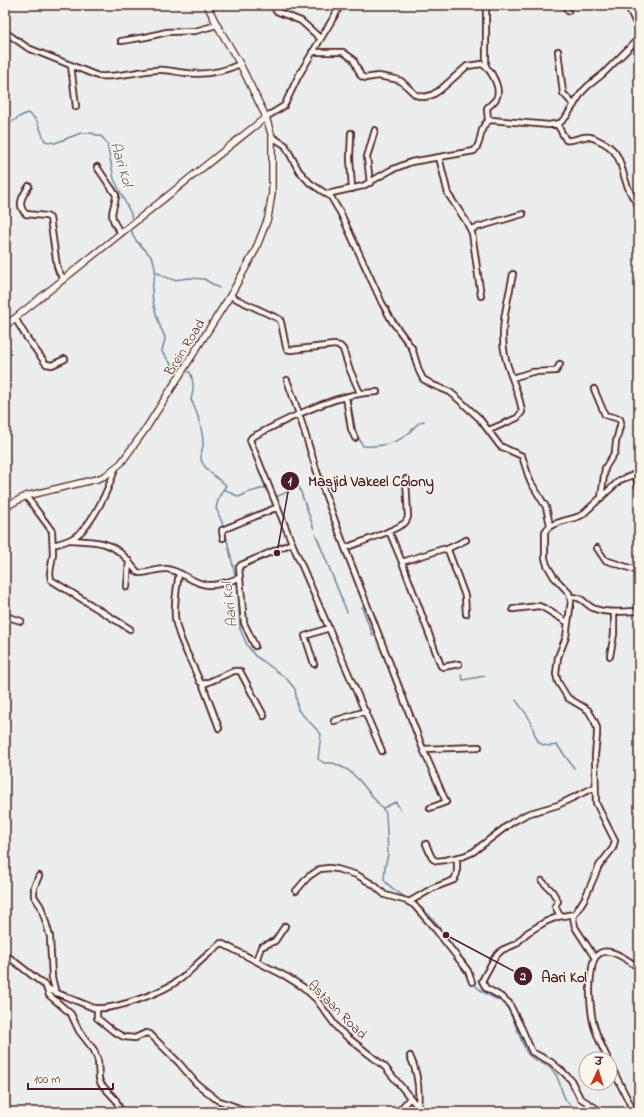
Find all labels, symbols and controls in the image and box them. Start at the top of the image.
water label: Aari Kol [104,139,139,192]
street label: Brein Road [159,315,211,381]
callout: Masjid Vakeel Colony [280,467,442,494]
text: Masjid Vakeel Colony [308,471,435,495]
text: 1 [288,473,292,491]
water label: Aari Kol [216,578,244,629]
callout: Aari Kol [513,963,595,990]
text: Aari Kol [541,967,587,989]
text: 2 [519,968,526,986]
street label: Astaan Road [302,976,371,1045]
north arrow [578,1051,618,1091]
text: उ [593,1054,605,1070]
scale bar [28,1065,113,1091]
text: 100 m [34,1071,61,1089]

